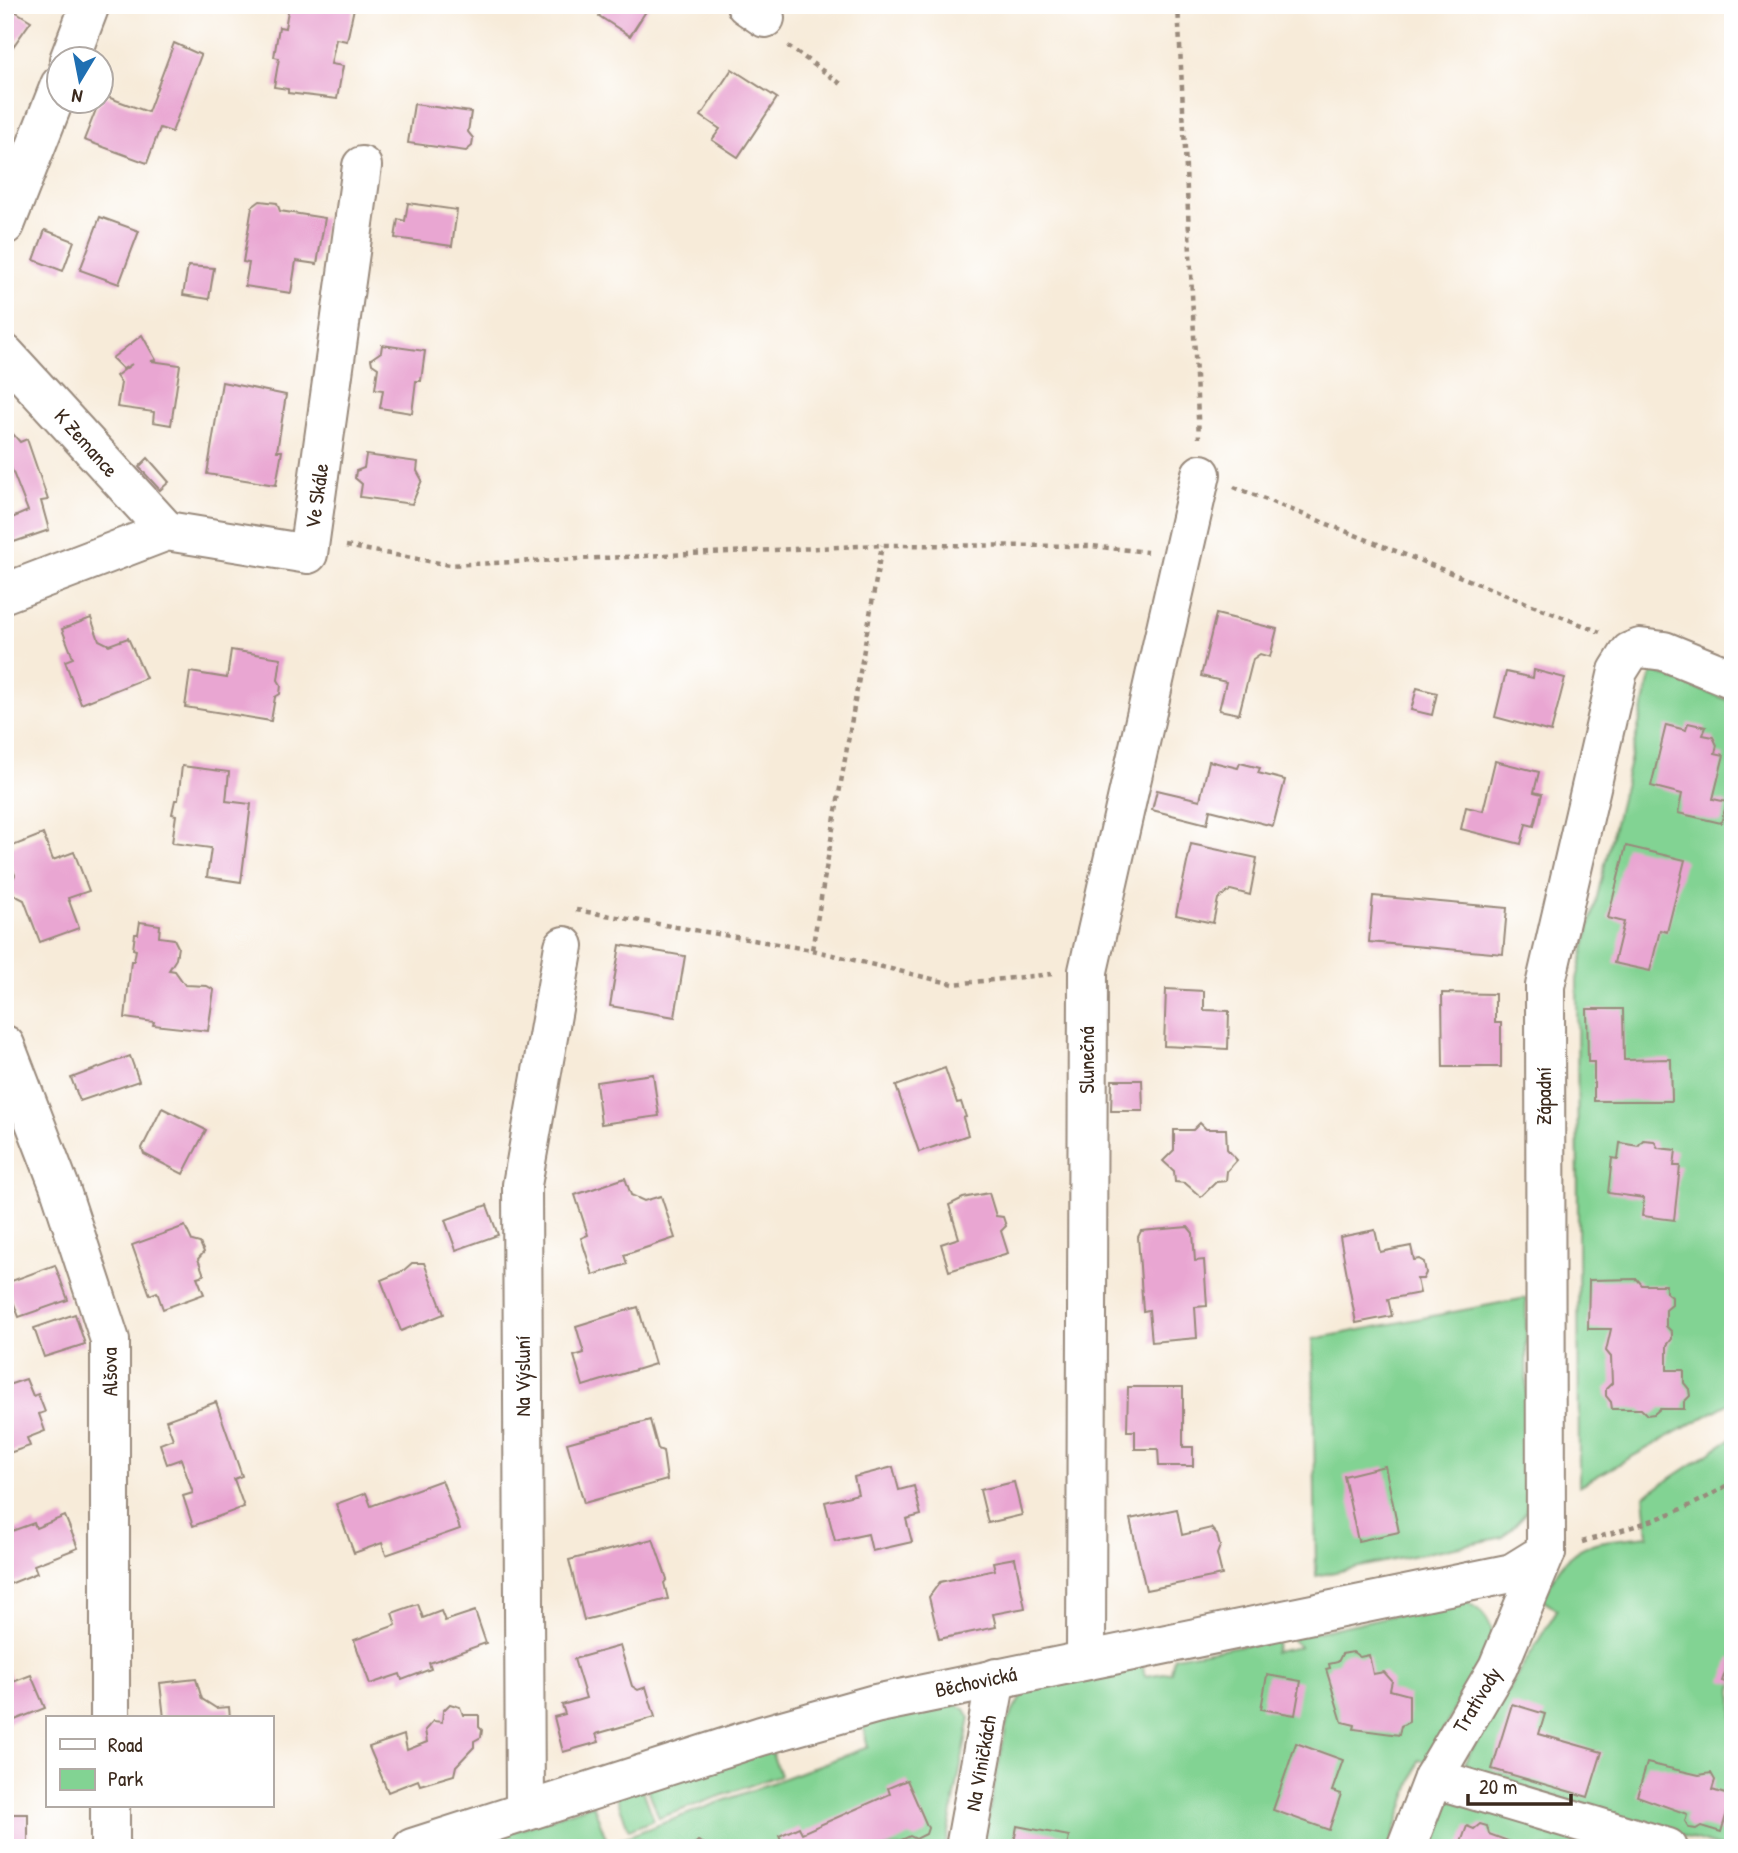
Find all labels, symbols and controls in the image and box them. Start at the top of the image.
north arrow [46,46,116,116]
text: N [70,83,84,110]
street label: K Zemance [48,402,125,483]
street label: Ve Skále [298,461,335,530]
street label: Slunečná [1072,1026,1101,1094]
street label: Západní [1529,1067,1558,1125]
street label: Na Výsluní [508,1335,537,1417]
street label: Alšova [95,1347,124,1397]
street label: Běchovická [932,1659,1019,1704]
street label: Trativody [1446,1661,1508,1738]
street label: Na Viničkách [958,1712,1003,1813]
legend [46,1716,273,1808]
text: Road [108,1730,142,1759]
scale bar [1468,1762,1572,1806]
text: Park [108,1764,143,1793]
text: 20 m [1479,1772,1517,1801]

